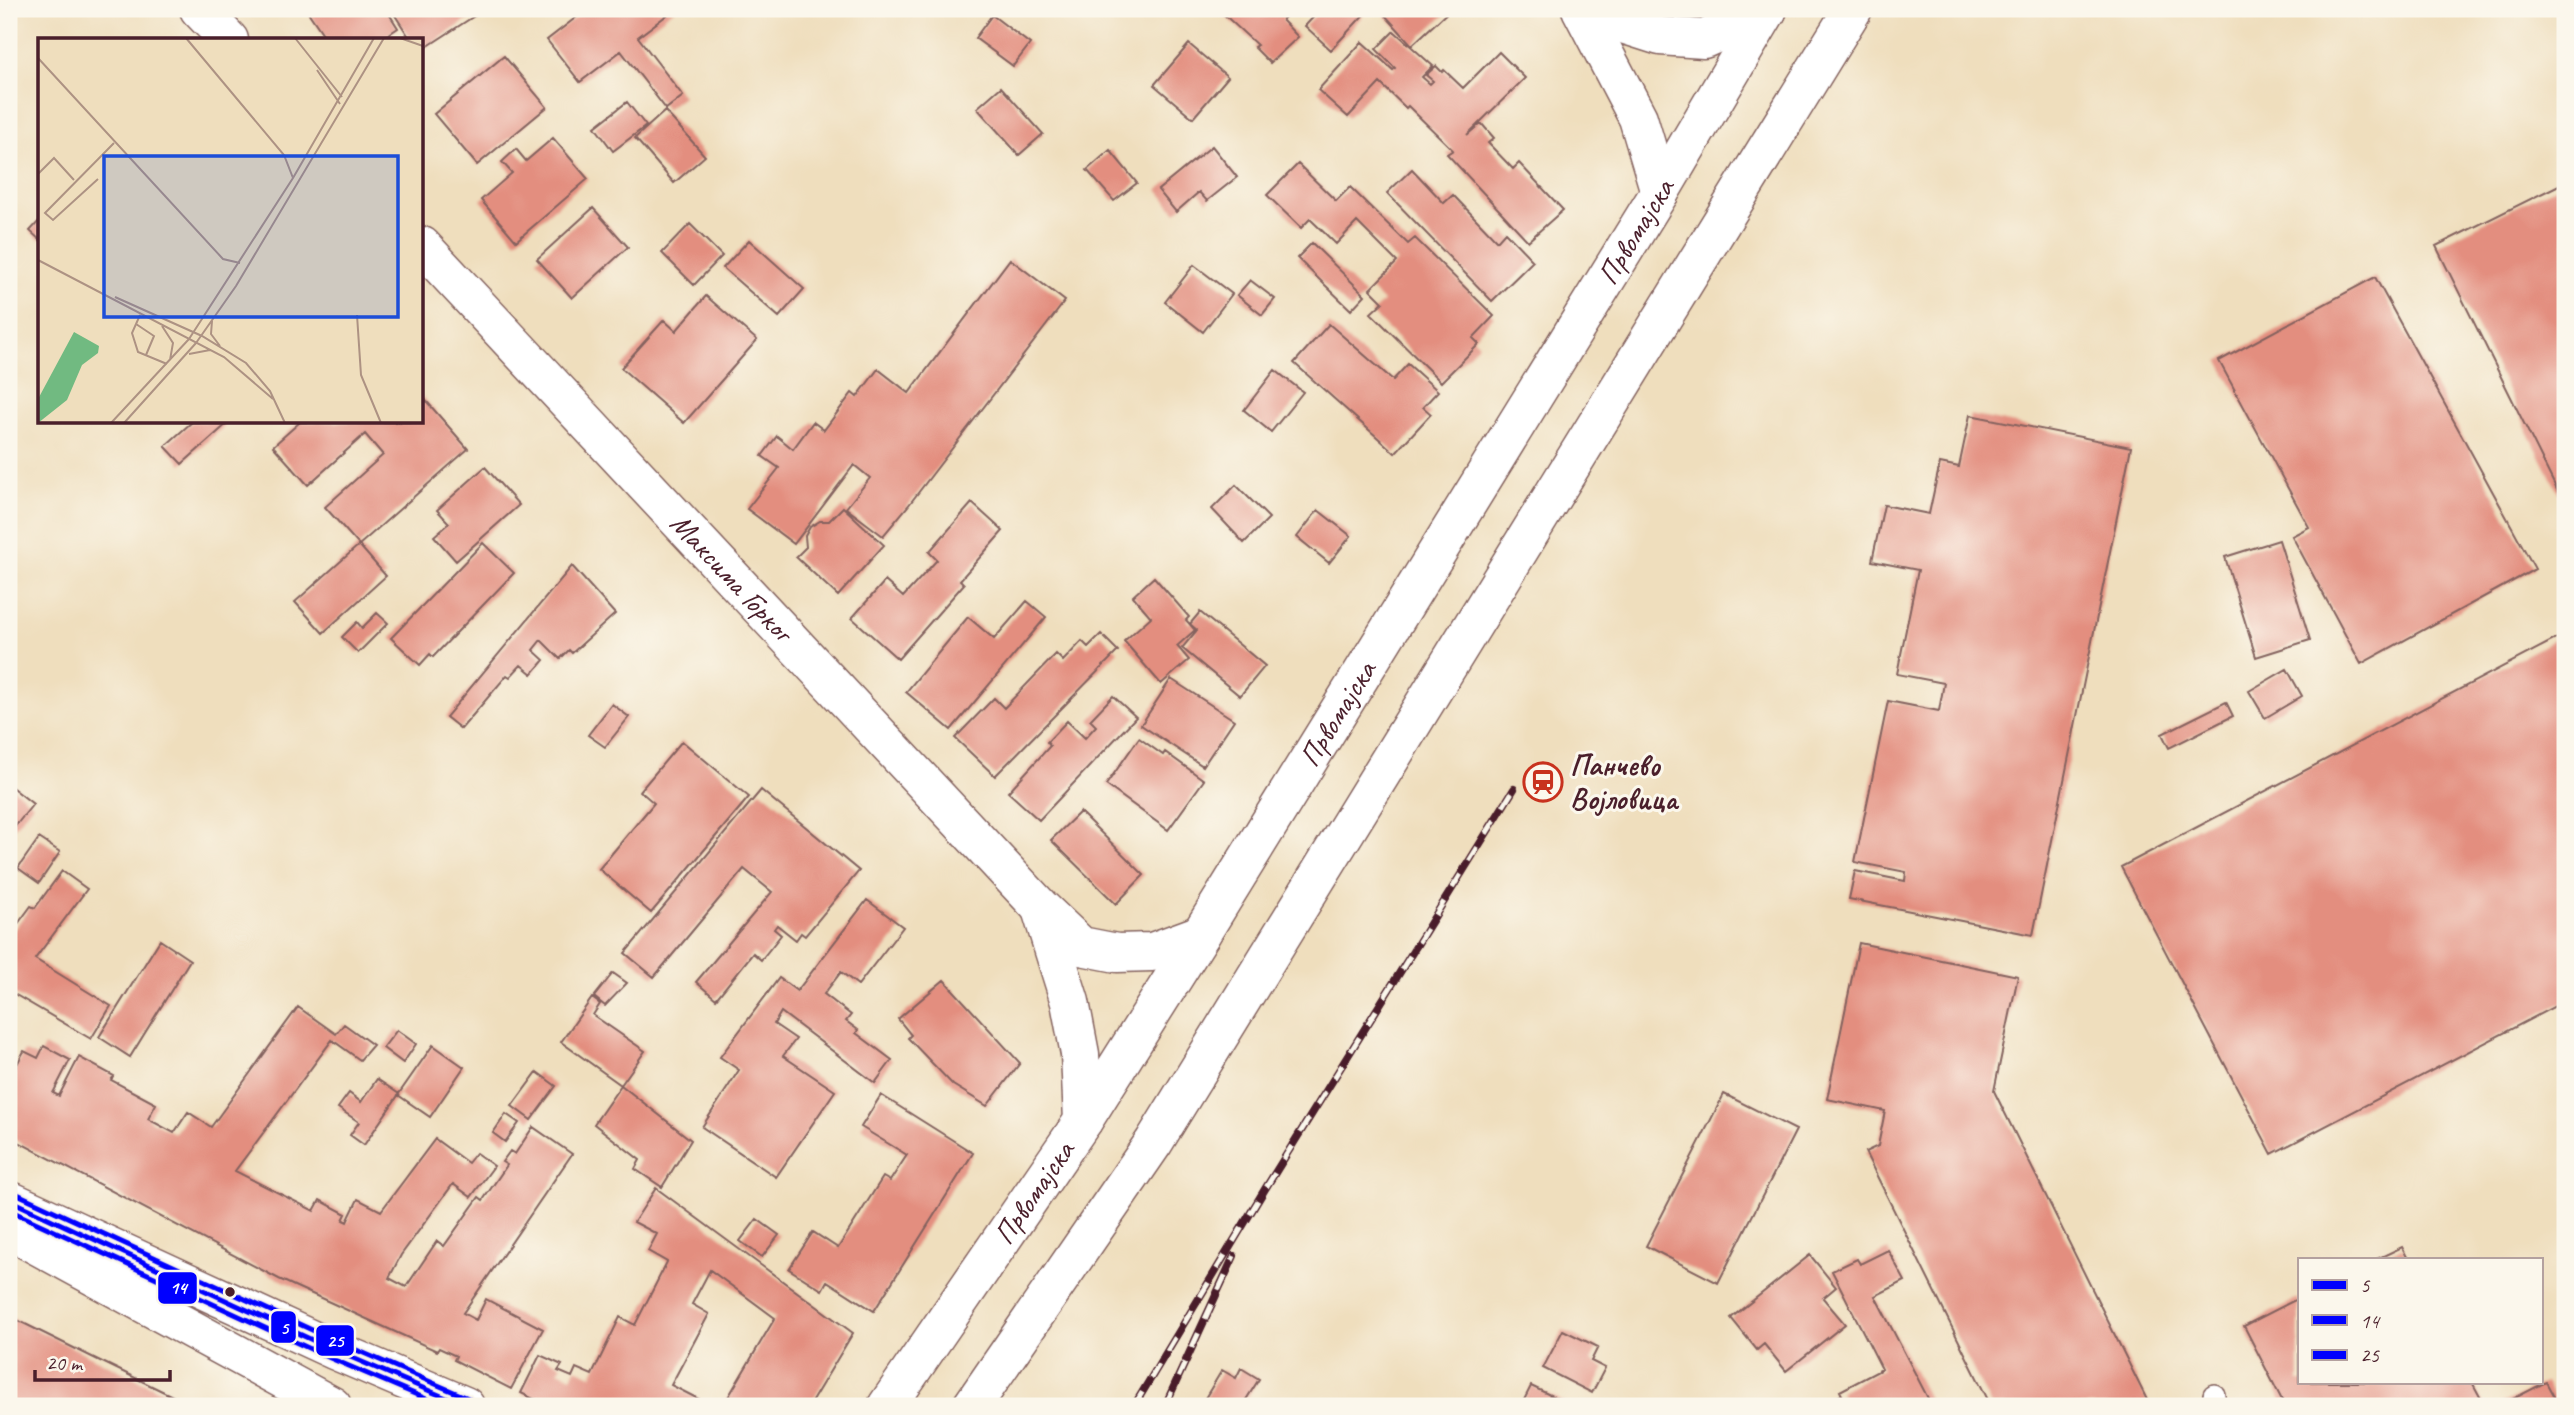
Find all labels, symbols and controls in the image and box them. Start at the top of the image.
inset map [38,38,424,424]
street label: Првомајска [1589,170,1683,291]
street label: Максима Горког [662,505,803,652]
street label: Првомајска [1290,652,1385,774]
place label: Панчево Војловица [1570,746,1680,818]
station icon: Панчево Војловица [1522,761,1564,803]
street label: Првомајска [985,1132,1084,1252]
legend [2298,1258,2542,1384]
line badge: 14 [157,1271,198,1305]
text: 5 [2360,1272,2371,1298]
text: 14 [169,1276,189,1300]
unlabelled marker [223,1285,237,1299]
text: 14 [2360,1308,2381,1334]
line badge: 5 [270,1310,297,1344]
text: 5 [280,1316,290,1340]
line badge: 25 [315,1324,355,1357]
text: 25 [327,1329,345,1353]
scale bar [35,1338,170,1382]
text: 25 [2360,1342,2380,1368]
text: 20 m [46,1350,84,1376]

